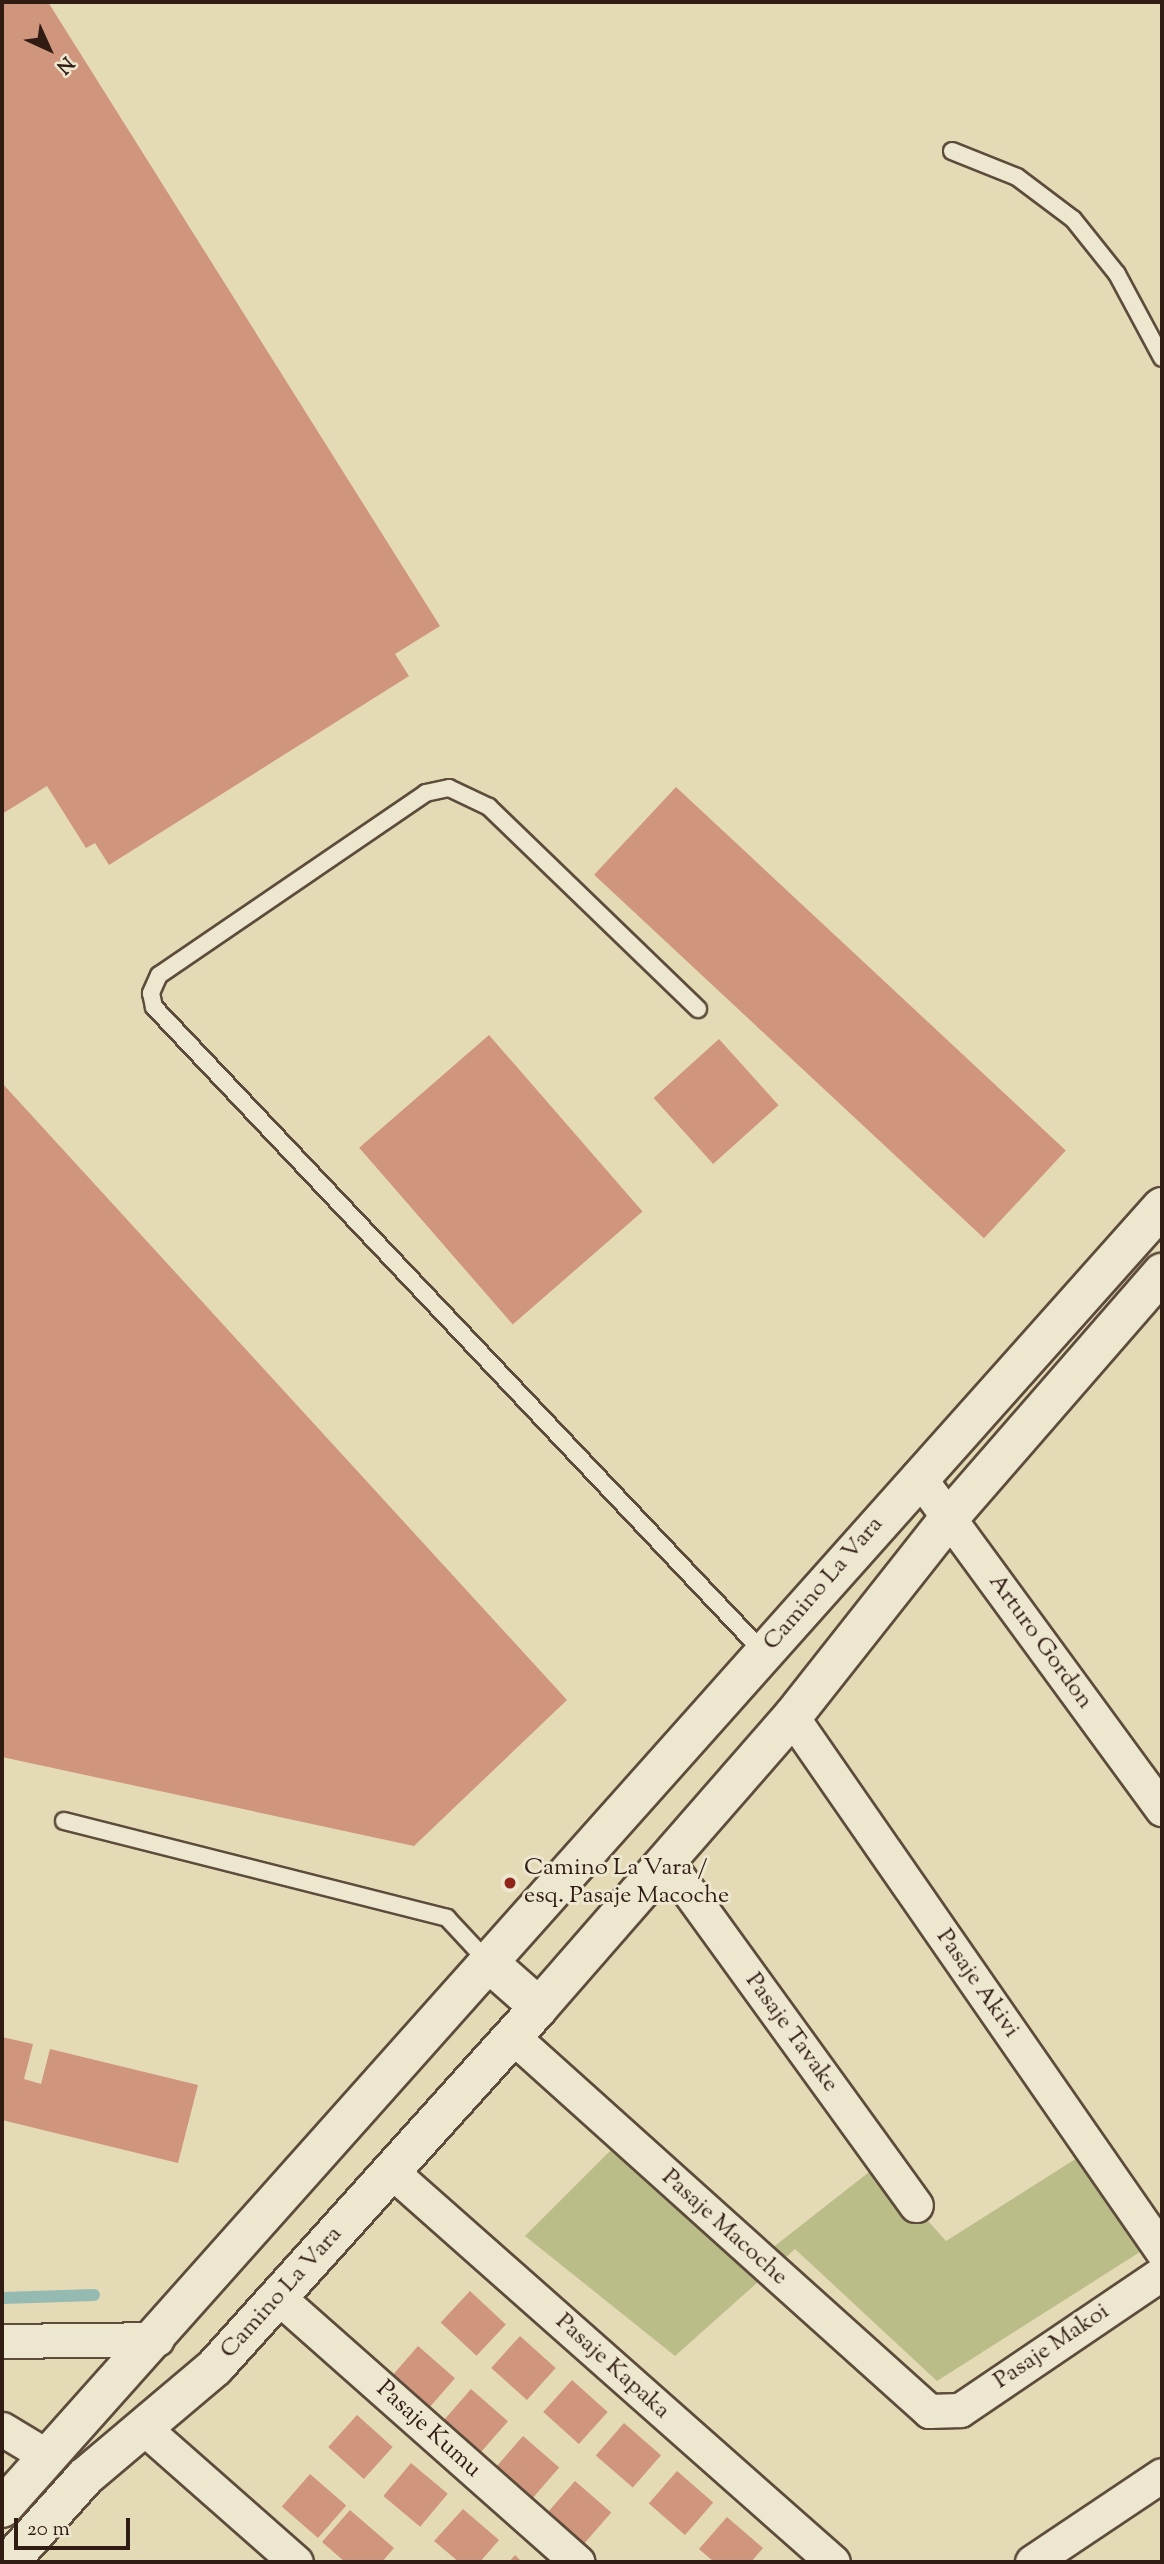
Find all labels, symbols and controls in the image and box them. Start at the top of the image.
north arrow [14,14,84,84]
text: N [49,49,79,79]
street label: Camino La Vara [758,1511,890,1657]
street label: Arturo Gordon [981,1569,1099,1715]
place label: Camino La Vara / esq. Pasaje Macoche [524,1855,729,1911]
marker: Camino La Vara / esq. Pasaje Macoche [502,1875,518,1891]
street label: Pasaje Akivi [929,1924,1025,2044]
street label: Pasaje Tavake [738,1968,844,2098]
street label: Pasaje Macoche [655,2164,793,2292]
street label: Camino La Vara [215,2221,349,2365]
street label: Pasaje Makoi [989,2298,1115,2396]
street label: Pasaje Kapaka [549,2308,675,2426]
street label: Pasaje Kumu [370,2375,486,2485]
scale bar [18,2504,133,2548]
text: 20 m [27,2515,70,2545]

